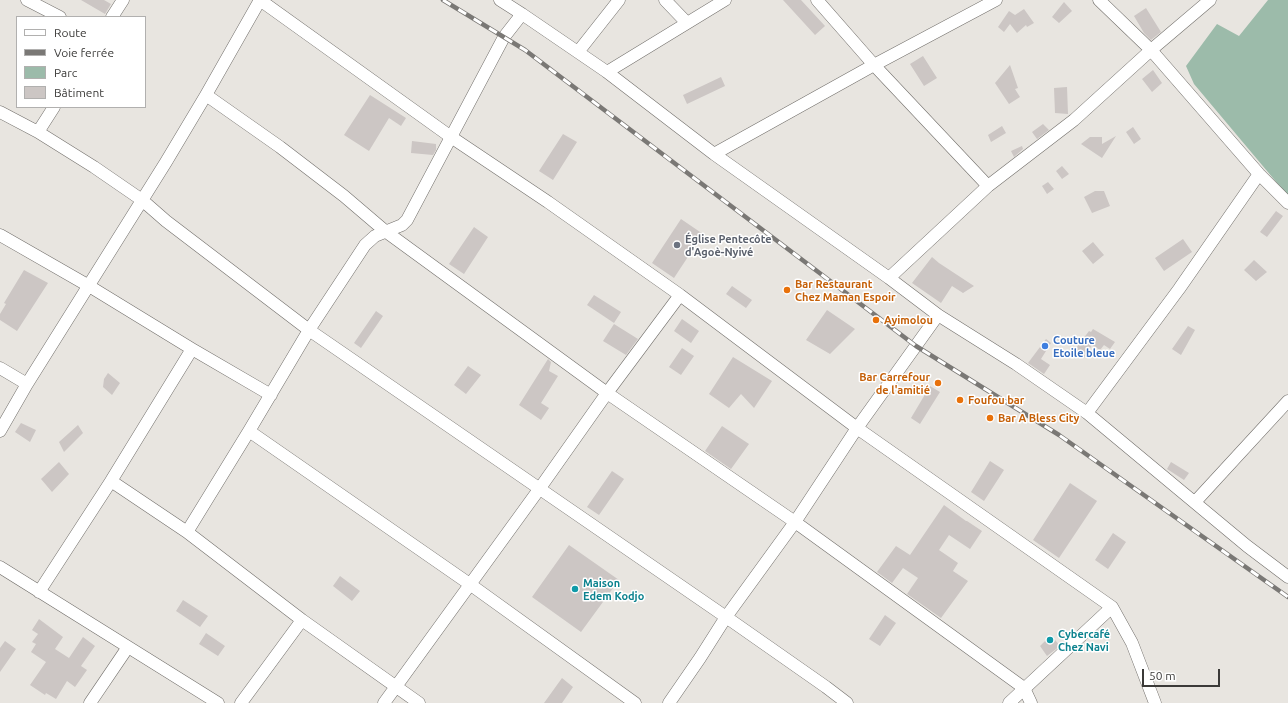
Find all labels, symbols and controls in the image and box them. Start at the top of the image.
legend [16,16,146,108]
text: Route [54,26,87,39]
text: Voie ferrée [54,46,114,59]
text: Parc [54,66,77,79]
text: Bâtiment [54,86,104,99]
place label: Église Pentecôte d'Agoè-Nyivé [685,232,772,258]
marker: Église Pentecôte d'Agoè-Nyivé [672,240,682,250]
place label: Bar Restaurant Chez Maman Espoir [795,277,896,303]
marker: Bar Restaurant Chez Maman Espoir [782,285,792,295]
place label: Ayimolou [884,313,933,327]
marker: Ayimolou [871,315,881,325]
place label: Couture Etoile bleue [1053,333,1115,359]
marker: Couture Etoile bleue [1040,341,1050,351]
place label: Bar Carrefour de l'amitié [859,370,930,396]
marker: Bar Carrefour de l'amitié [933,378,943,388]
place label: Foufou bar [968,393,1024,407]
marker: Foufou bar [955,395,965,405]
place label: Bar A Bless City [998,411,1079,425]
marker: Bar A Bless City [985,413,995,423]
place label: Maison Edem Kodjo [583,576,644,602]
marker: Maison Edem Kodjo [570,584,580,594]
place label: Cybercafé Chez Navi [1058,627,1110,653]
marker: Cybercafé Chez Navi [1045,635,1055,645]
scale bar [1144,661,1222,687]
text: 50 m [1149,669,1176,682]

